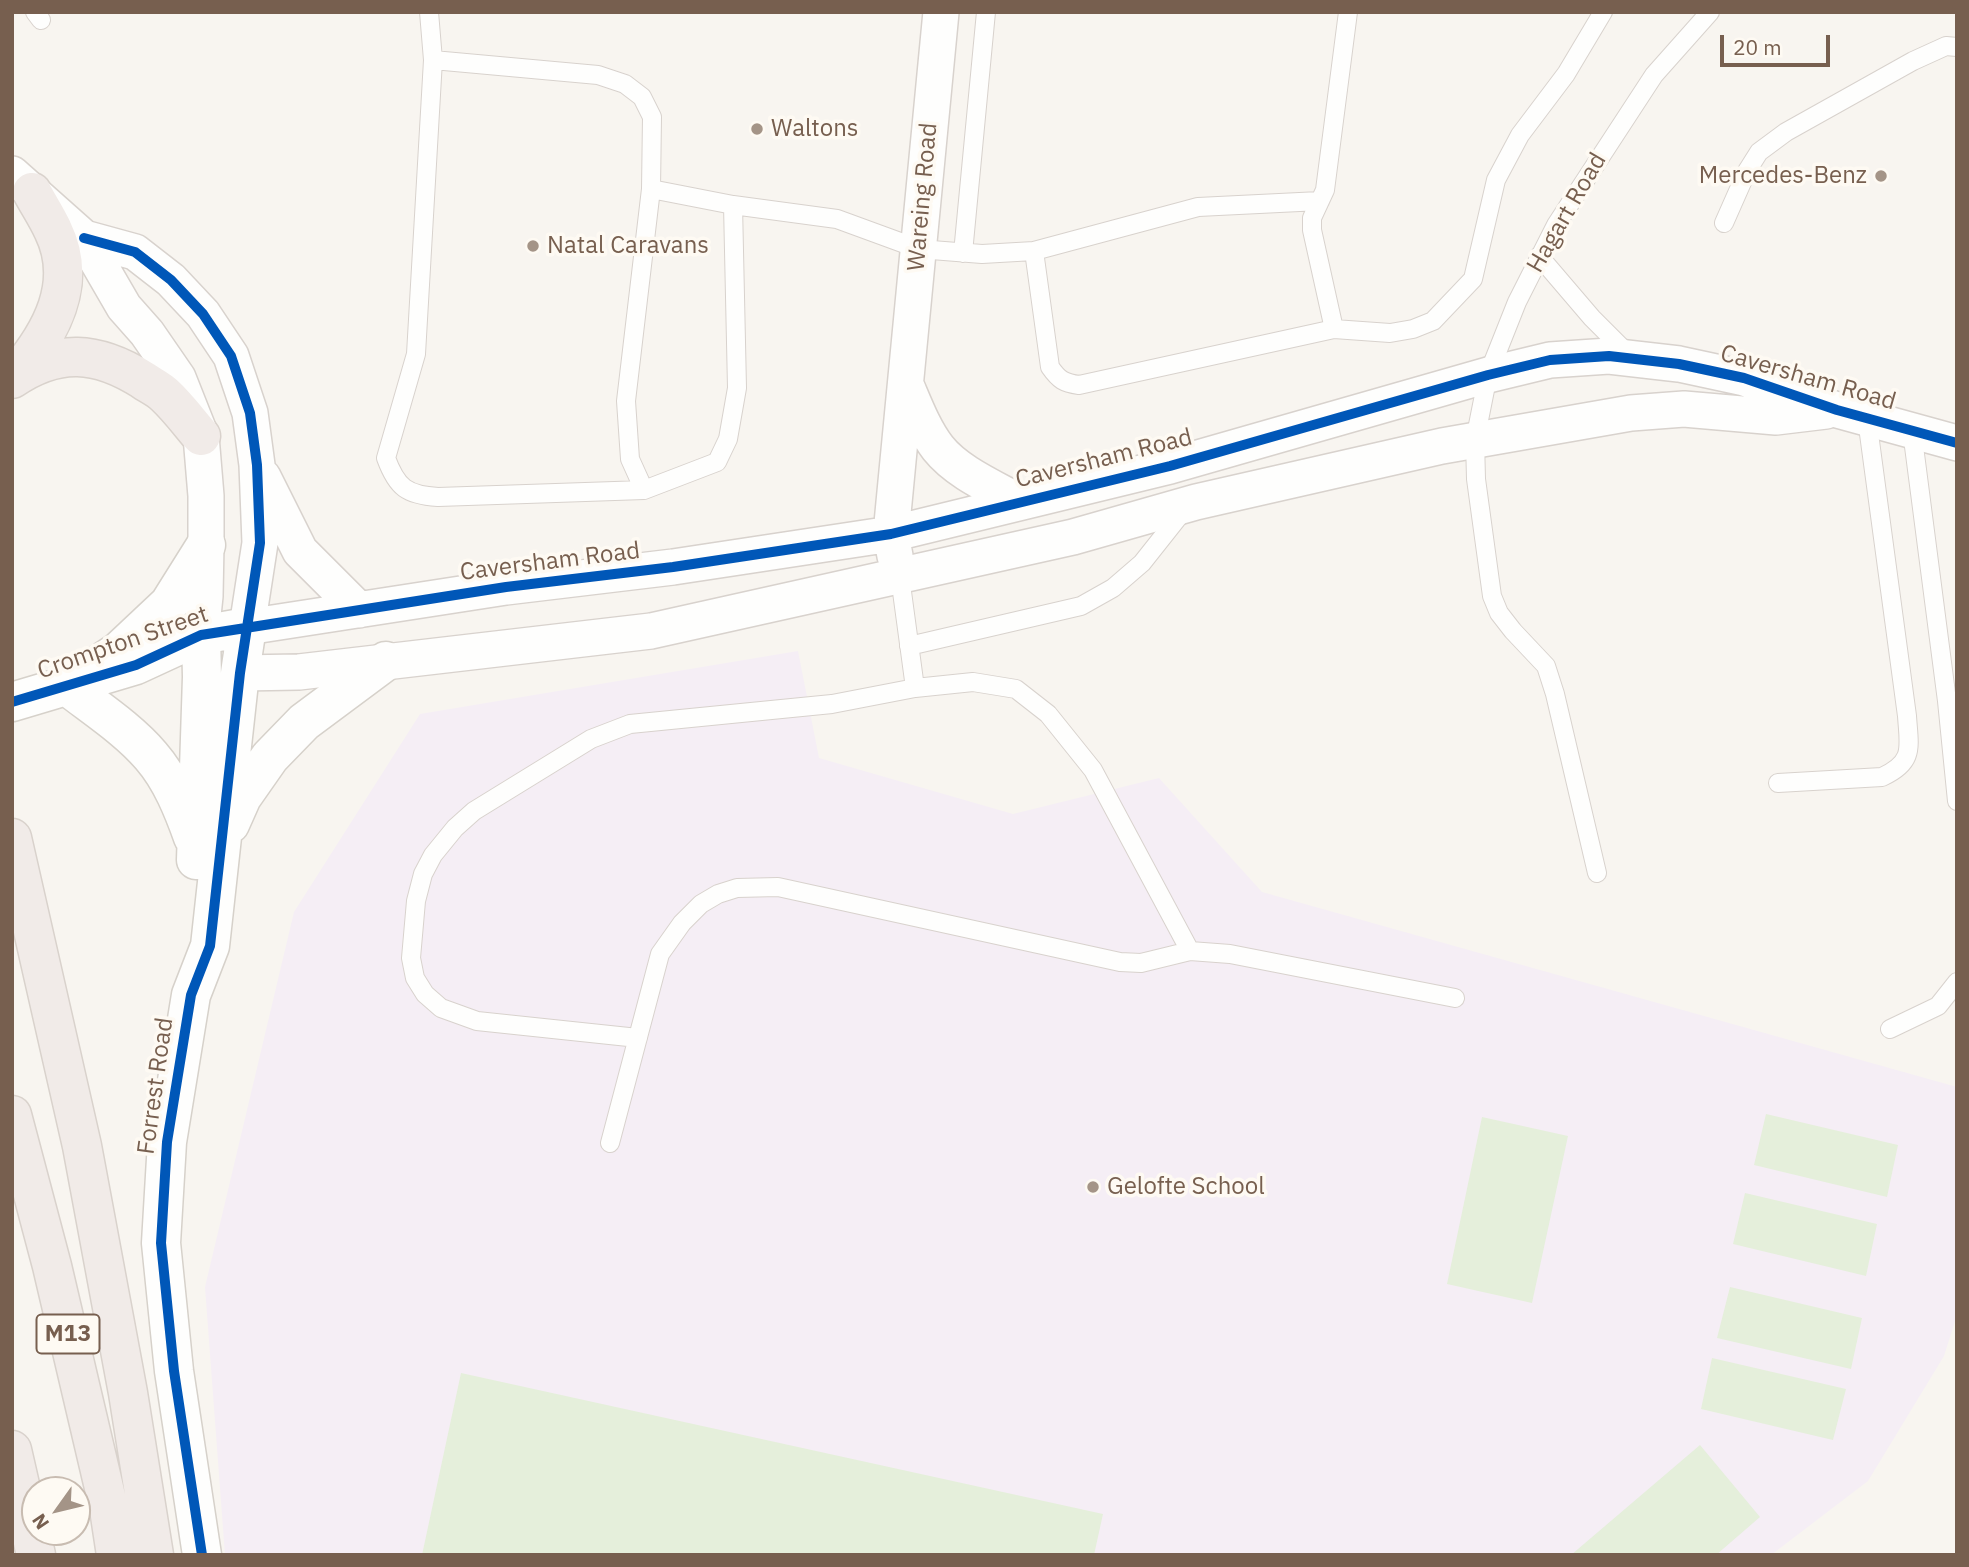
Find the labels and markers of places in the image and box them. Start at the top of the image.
place label: Waltons [771,115,858,143]
marker: Waltons [749,121,765,137]
place label: Mercedes-Benz [1699,162,1867,190]
marker: Mercedes-Benz [1873,168,1889,184]
place label: Natal Caravans [547,232,709,260]
marker: Natal Caravans [525,238,541,254]
place label: Gelofte School [1107,1173,1265,1201]
marker: Gelofte School [1085,1179,1101,1195]

